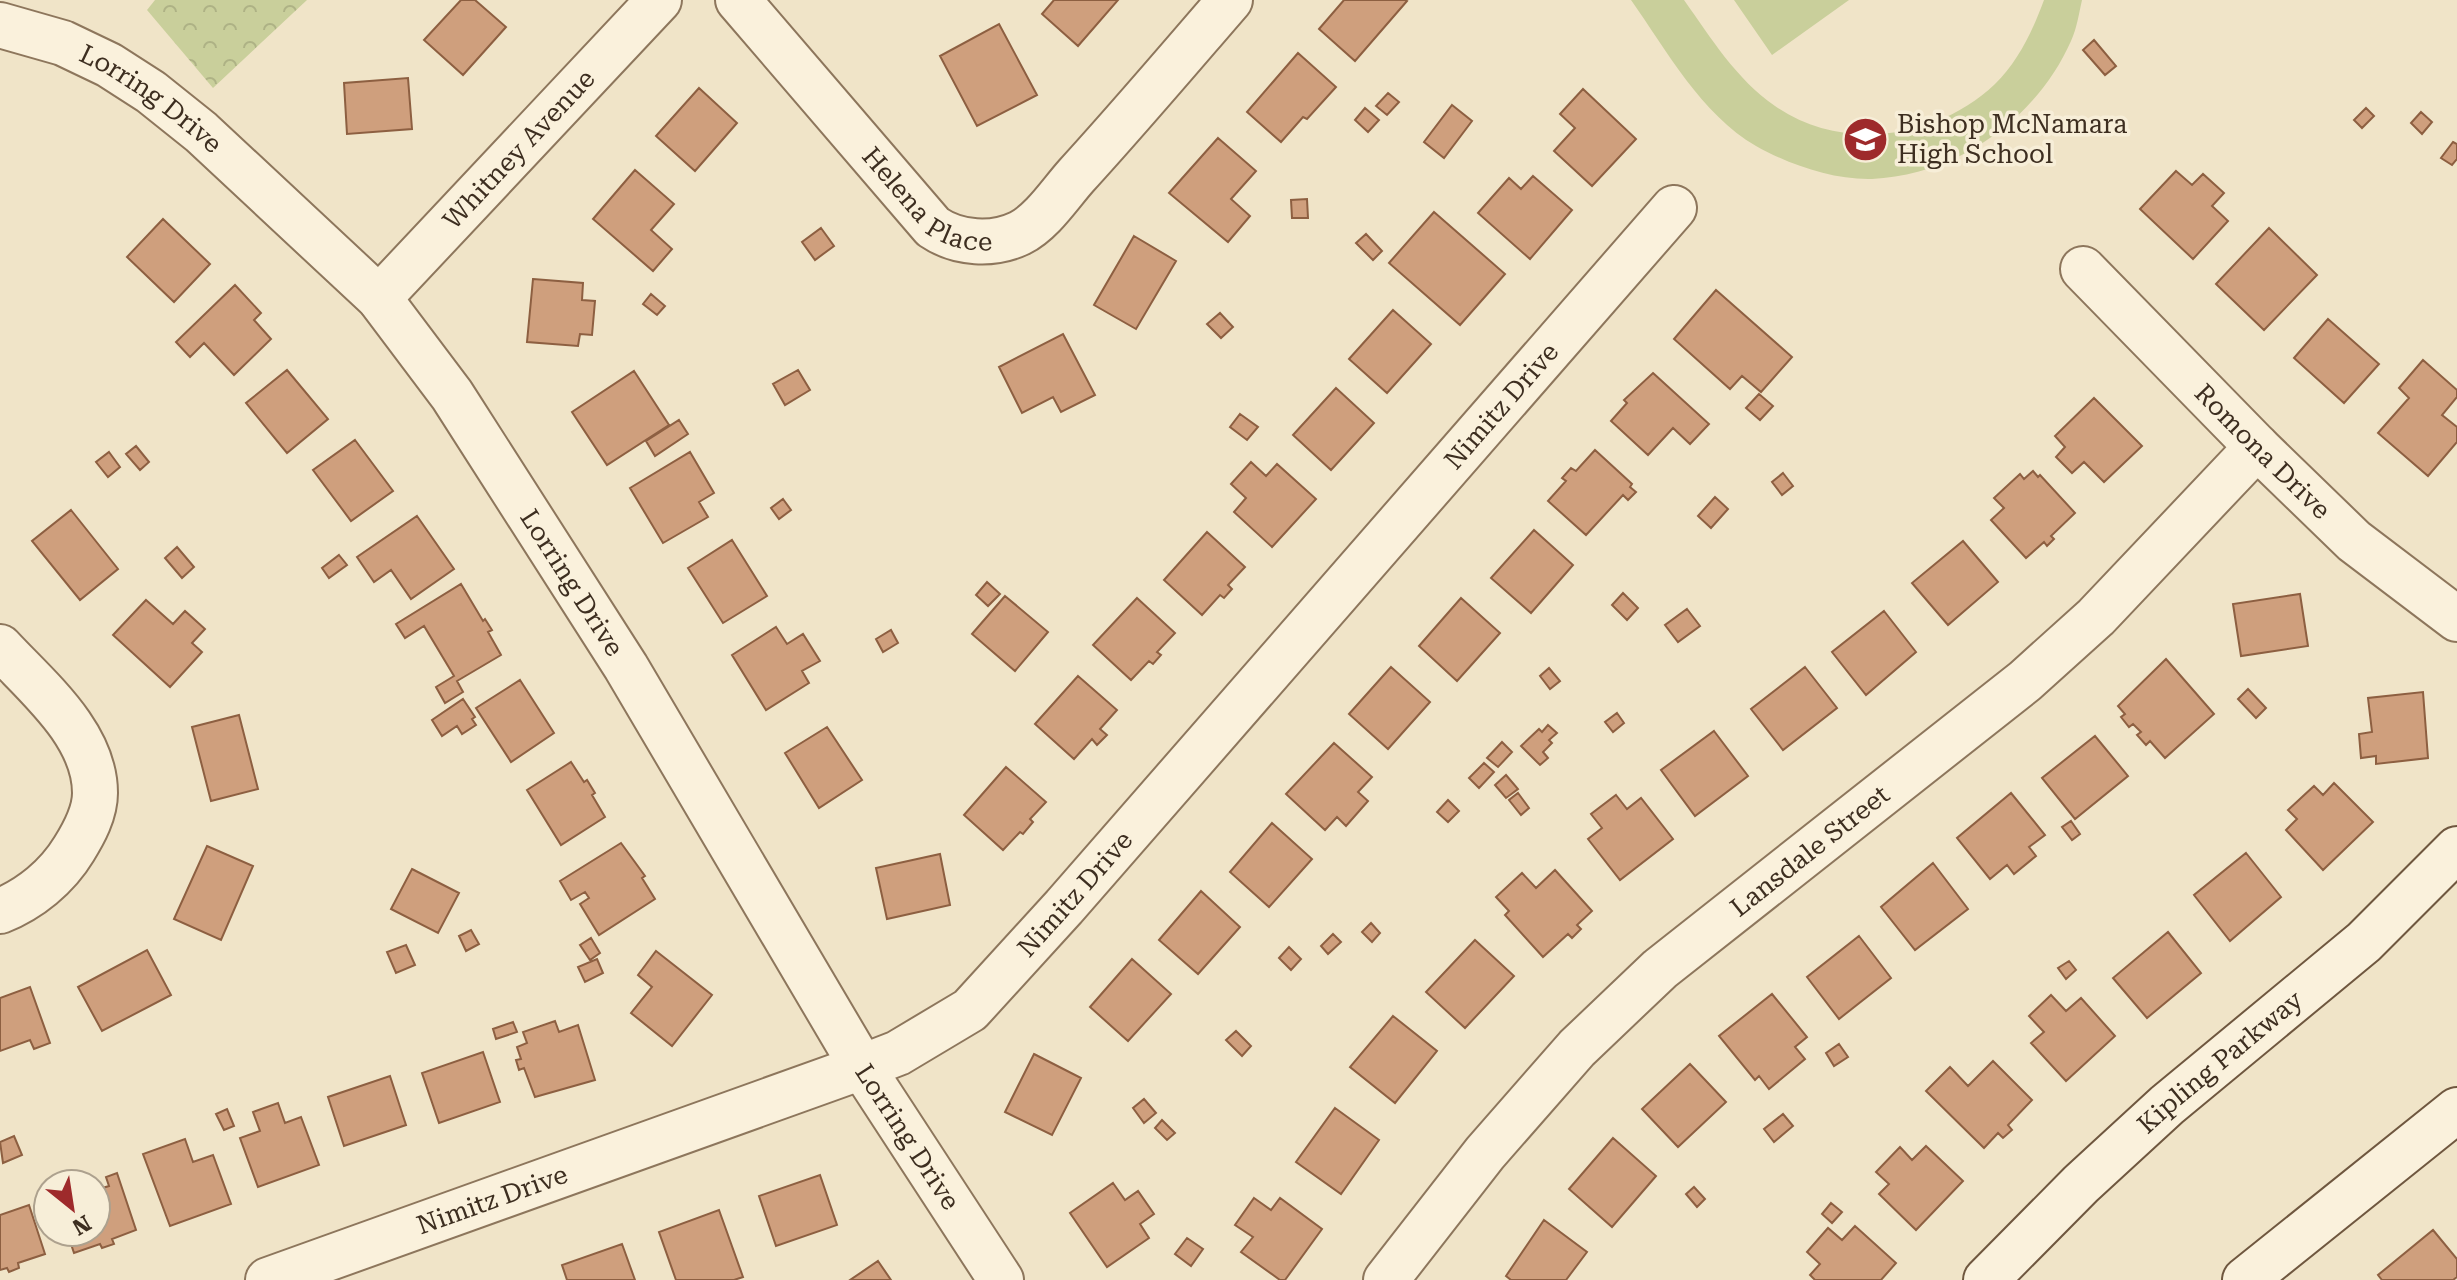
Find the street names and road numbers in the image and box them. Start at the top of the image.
street label: Lorring Drive [75,38,228,159]
street label: Whitney Avenue [437,63,601,235]
street label: Helena Place [856,141,993,257]
street label: Nimitz Drive [1438,337,1564,475]
street label: Romona Drive [2189,378,2337,525]
street label: Lorring Drive [514,504,630,661]
street label: Lansdale Street [1724,779,1895,923]
street label: Nimitz Drive [1011,825,1138,963]
street label: Kipling Parkway [2131,984,2309,1140]
street label: Lorring Drive [849,1058,966,1215]
street label: Nimitz Drive [413,1159,571,1240]

